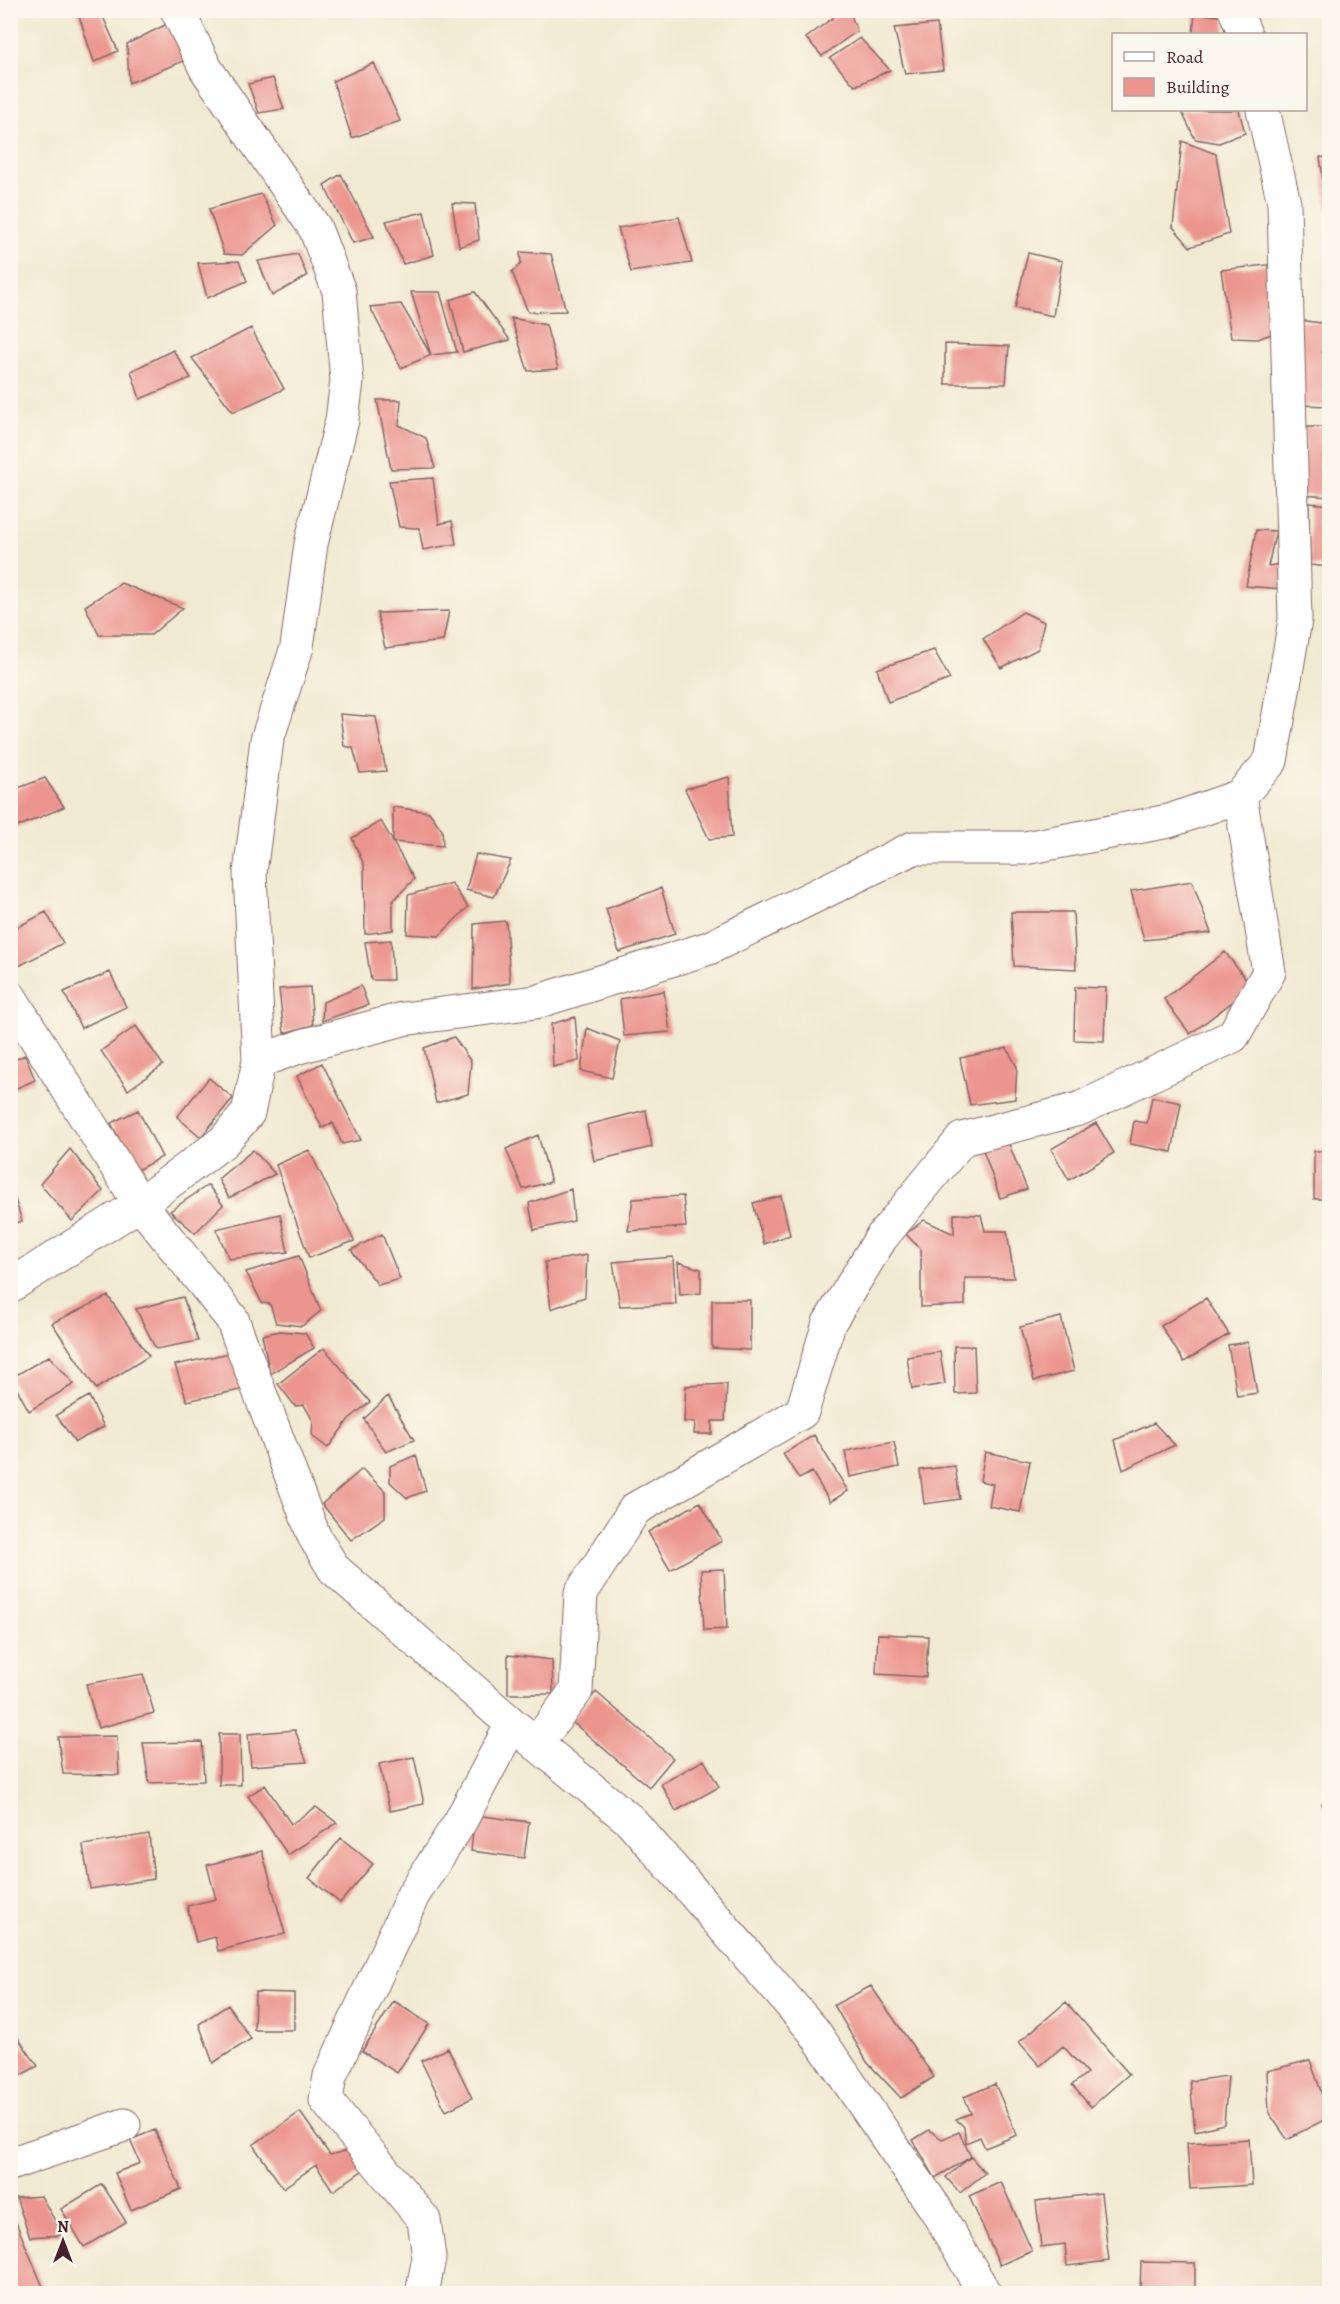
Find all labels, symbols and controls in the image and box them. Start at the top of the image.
legend [1112,33,1307,111]
text: Road [1166,45,1204,69]
text: Building [1166,75,1230,99]
north arrow [33,2211,93,2271]
text: N [57,2216,69,2238]

